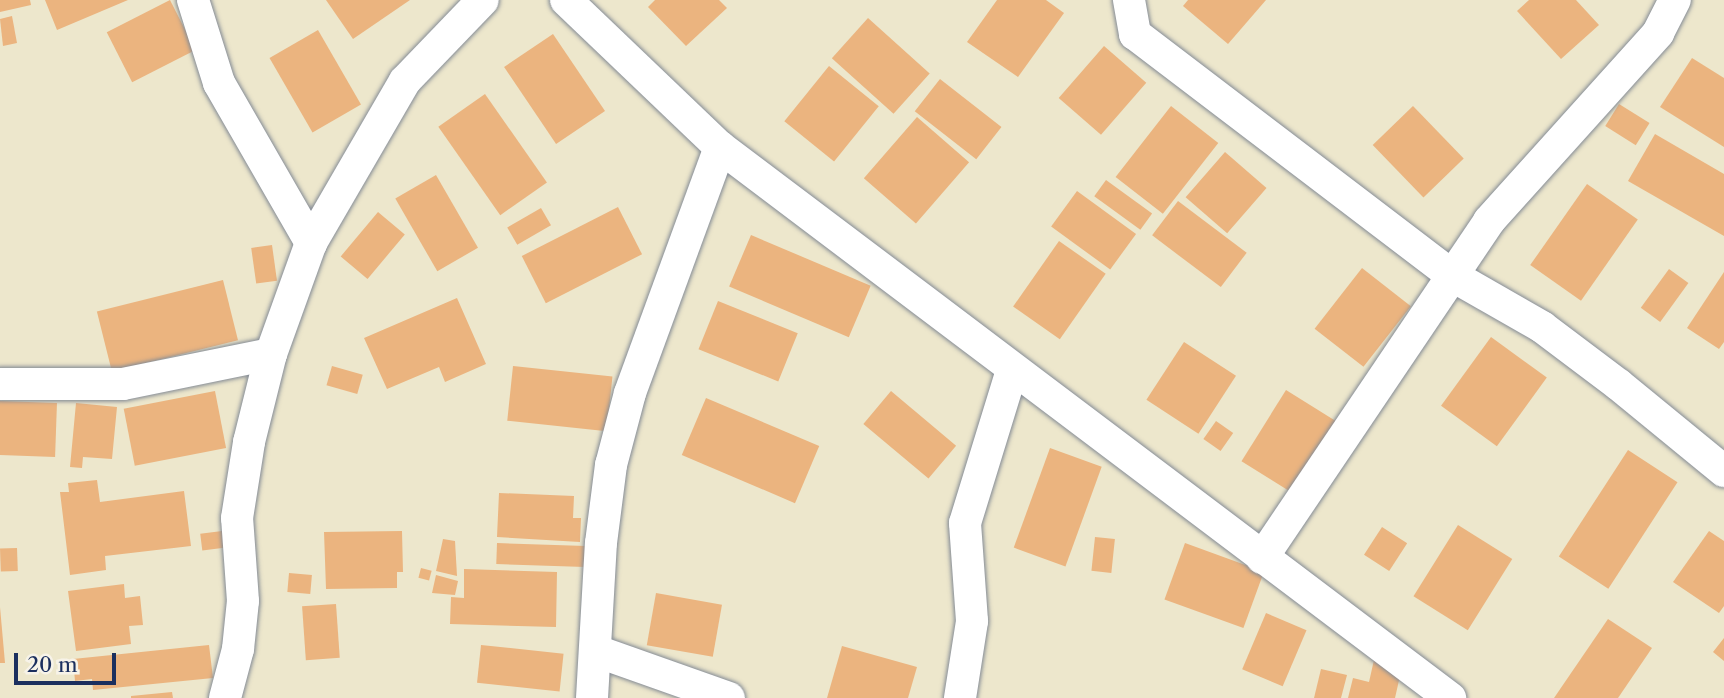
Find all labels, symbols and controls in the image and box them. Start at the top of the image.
scale bar [18,638,119,682]
text: 20 m [27,652,78,677]

